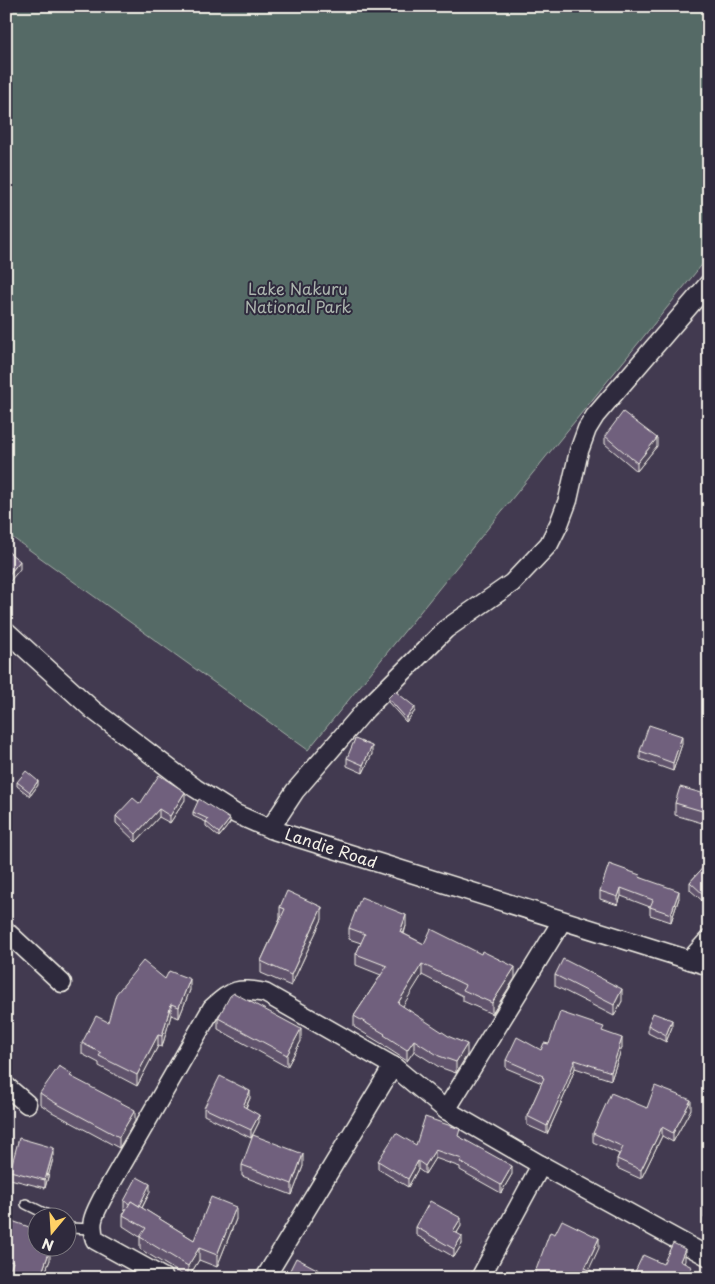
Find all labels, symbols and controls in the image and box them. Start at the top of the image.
park label: Lake Nakuru National Park [245,276,352,318]
street label: Landie Road [282,821,381,873]
north arrow [28,1206,78,1256]
text: N [39,1233,56,1257]

